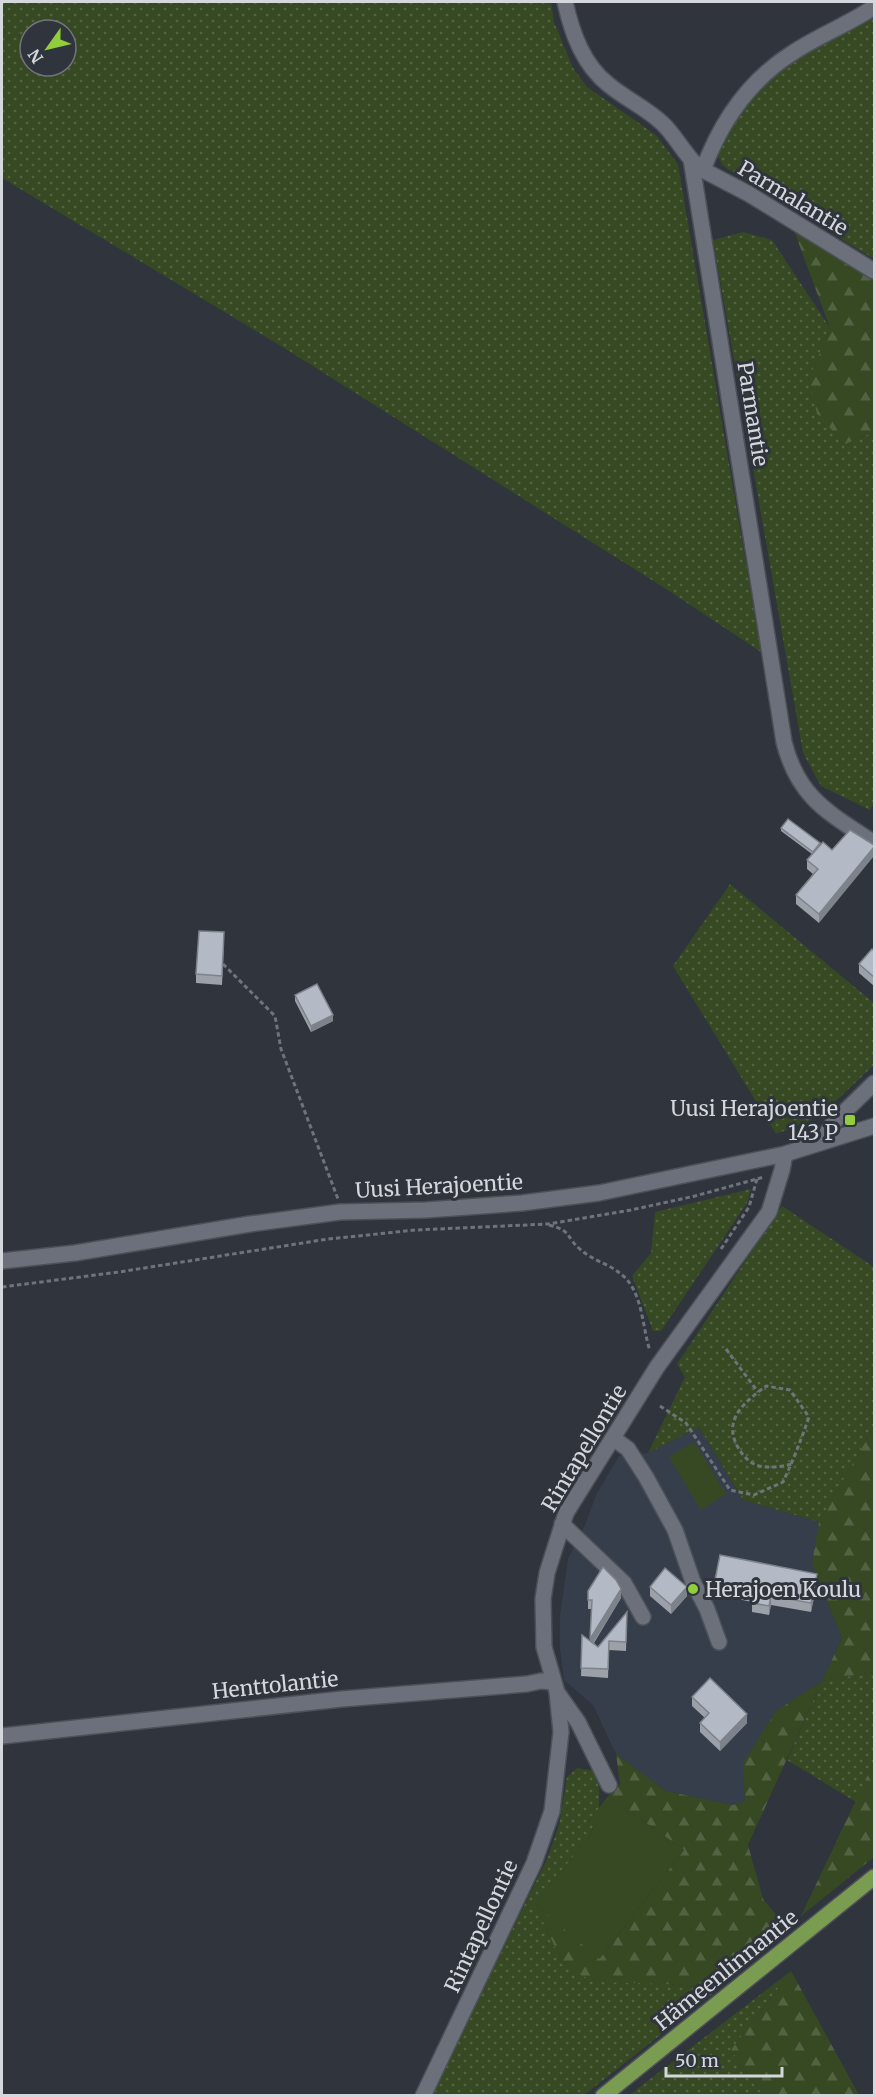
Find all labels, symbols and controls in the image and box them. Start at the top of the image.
north arrow [18,18,78,78]
text: N [24,45,47,67]
street label: Parmalantie [733,155,853,241]
street label: Parmantie [731,360,775,468]
place label: Uusi Herajoentie 143 P [670,1095,838,1146]
marker: Uusi Herajoentie 143 P [843,1113,857,1127]
street label: Uusi Herajoentie [355,1168,524,1204]
street label: Rintapellontie [535,1379,633,1517]
place label: Herajoen Koulu [705,1576,861,1603]
marker: Herajoen Koulu [686,1582,700,1596]
street label: Henttolantie [211,1665,339,1705]
street label: Rintapellontie [438,1855,524,1997]
street label: Hämeenlinnantie [649,1904,803,2036]
scale bar [666,2040,782,2078]
text: 50 m [675,2049,719,2072]

